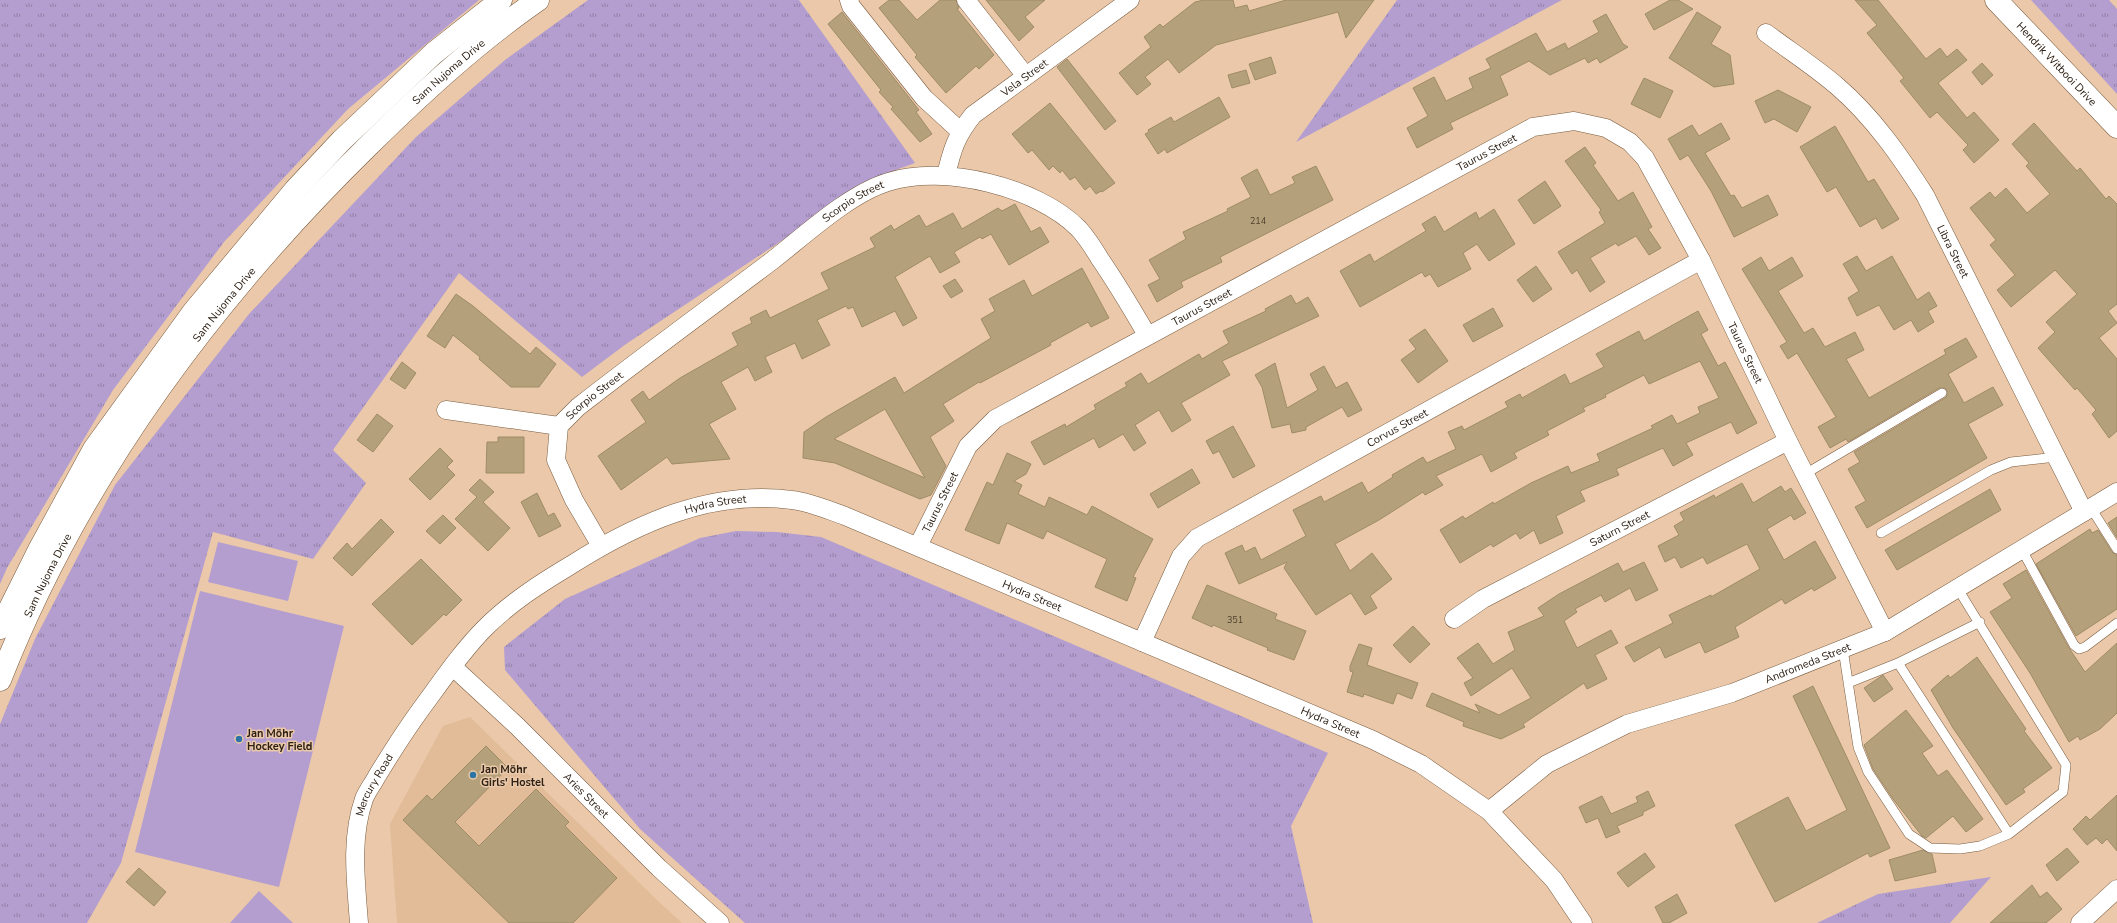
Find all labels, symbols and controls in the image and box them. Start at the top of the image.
street label: Hendrik Witbooi Drive [2013,19,2100,109]
street label: Sam Nujoma Drive [409,35,488,107]
street label: Vela Street [997,55,1051,100]
street label: Taurus Street [1454,130,1519,175]
street label: Scorpio Street [819,177,886,225]
house number: 214 [1250,215,1267,227]
street label: Libra Street [1934,222,1973,280]
street label: Sam Nujoma Drive [189,264,259,345]
street label: Taurus Street [1169,284,1234,329]
street label: Taurus Street [1724,319,1767,386]
street label: Scorpio Street [562,368,626,423]
street label: Corvus Street [1364,405,1430,451]
street label: Taurus Street [918,469,961,535]
street label: Hydra Street [683,491,747,517]
street label: Saturn Street [1587,506,1652,550]
street label: Sam Nujoma Drive [20,530,75,620]
street label: Hydra Street [1000,576,1064,615]
house number: 351 [1227,614,1243,626]
street label: Andromeda Street [1763,639,1853,687]
street label: Hydra Street [1299,703,1363,741]
place label: Jan Möhr Hockey Field [246,726,312,754]
marker: Jan Möhr Hockey Field [234,734,244,744]
street label: Mercury Road [352,751,396,818]
place label: Jan Möhr Girls' Hostel [480,762,545,790]
street label: Aries Street [560,769,612,821]
marker: Jan Möhr Girls' Hostel [468,770,478,780]

